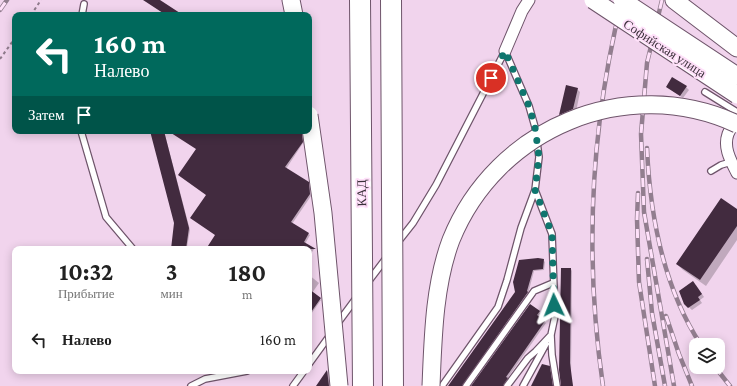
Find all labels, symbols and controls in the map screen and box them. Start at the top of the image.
street label: Софийская улица [621,16,709,81]
icon: left [28,28,80,80]
text: 160 m [94,28,166,59]
text: Налево [94,61,150,81]
pin [474,61,508,95]
icon: arrive [480,67,502,89]
icon: arrive [73,104,95,126]
text: Затем [28,107,65,123]
street label: КАД [354,179,369,207]
text: 10:32 [59,258,113,285]
text: 3 [166,258,177,285]
text: 180 [229,259,266,286]
position arrow [533,284,575,326]
text: Прибытие [58,286,115,301]
text: мин [160,286,183,301]
text: m [242,287,253,302]
icon: left [28,329,50,351]
text: Налево [62,332,112,348]
text: 160 m [260,332,296,348]
map controls [689,338,725,374]
button: layers [689,338,725,374]

